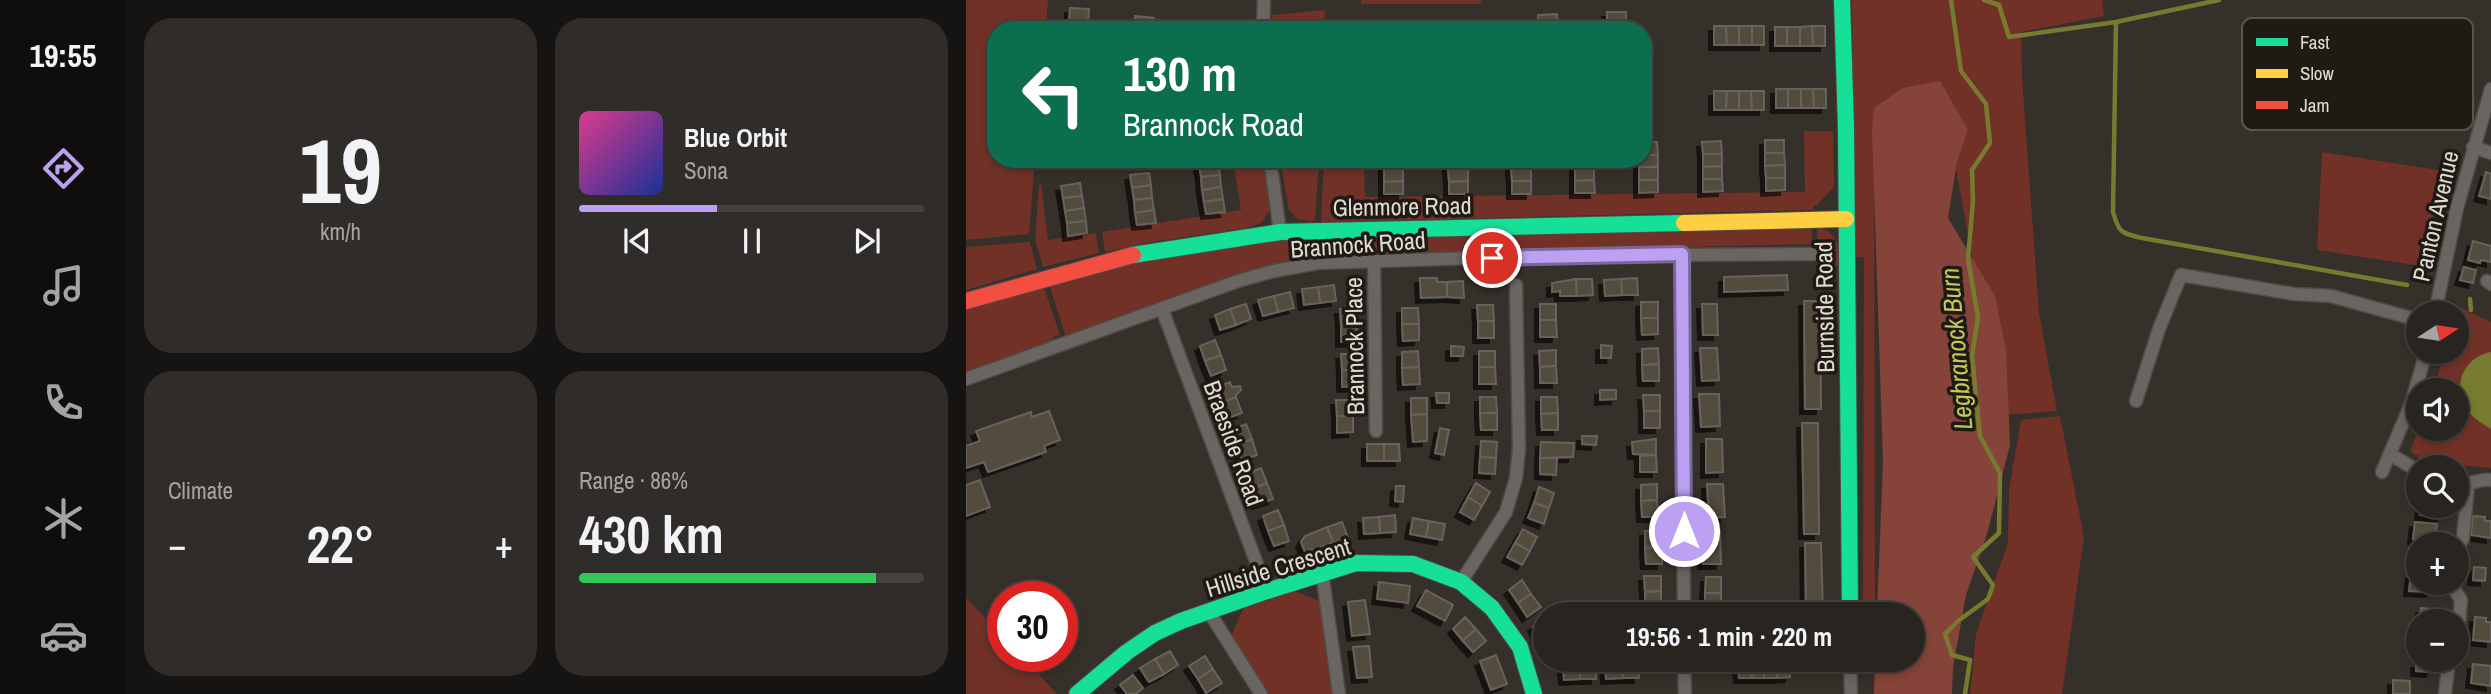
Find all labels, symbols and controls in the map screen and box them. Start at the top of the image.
legend [2242,18,2473,130]
text: Fast [2300,29,2330,55]
text: 19:55 [29,34,97,77]
text: 130 m [1123,40,1237,106]
icon: left [1008,49,1099,140]
text: Slow [2300,60,2335,86]
text: Jam [2300,92,2329,118]
text: Brannock Road [1123,103,1304,146]
text: 19 [299,109,382,231]
text: Blue Orbit [684,120,787,155]
icon: directions [39,144,88,193]
street label: Panton Avenue [2404,148,2466,284]
text: Sona [684,155,728,186]
street label: Glenmore Road [1332,189,1472,223]
text: km/h [320,216,361,247]
icon: previous [618,222,656,260]
icon: pause [733,222,771,260]
icon: next [848,222,886,260]
street label: Brannock Road [1289,223,1427,265]
pin [1462,228,1522,288]
icon: arrive [1473,239,1511,277]
street label: Burnside Road [1807,241,1841,373]
icon: music [39,261,88,310]
water label: Legbranock Burn [1931,267,1981,431]
street label: Brannock Place [1337,277,1371,415]
north arrow [2406,301,2469,364]
map controls [2406,301,2469,672]
street label: Braeside Road [1197,376,1271,510]
icon: phone [39,378,88,427]
button: sound [2406,378,2469,441]
button: search [2406,455,2469,518]
text: Range · 86% [579,465,688,496]
text: Climate [168,475,233,506]
icon: climate [39,494,88,543]
position arrow [1647,494,1721,568]
text: 430 km [579,499,724,569]
text: 22° [306,509,375,579]
text: − [168,519,186,570]
text: + [495,519,513,570]
street label: Hillside Crescent [1202,530,1355,604]
button: + [2406,532,2469,595]
speed limit sign: 30 [987,581,1078,672]
button: − [2406,609,2469,672]
icon: car [39,611,88,660]
text: 19:56 · 1 min · 220 m [1626,619,1832,654]

